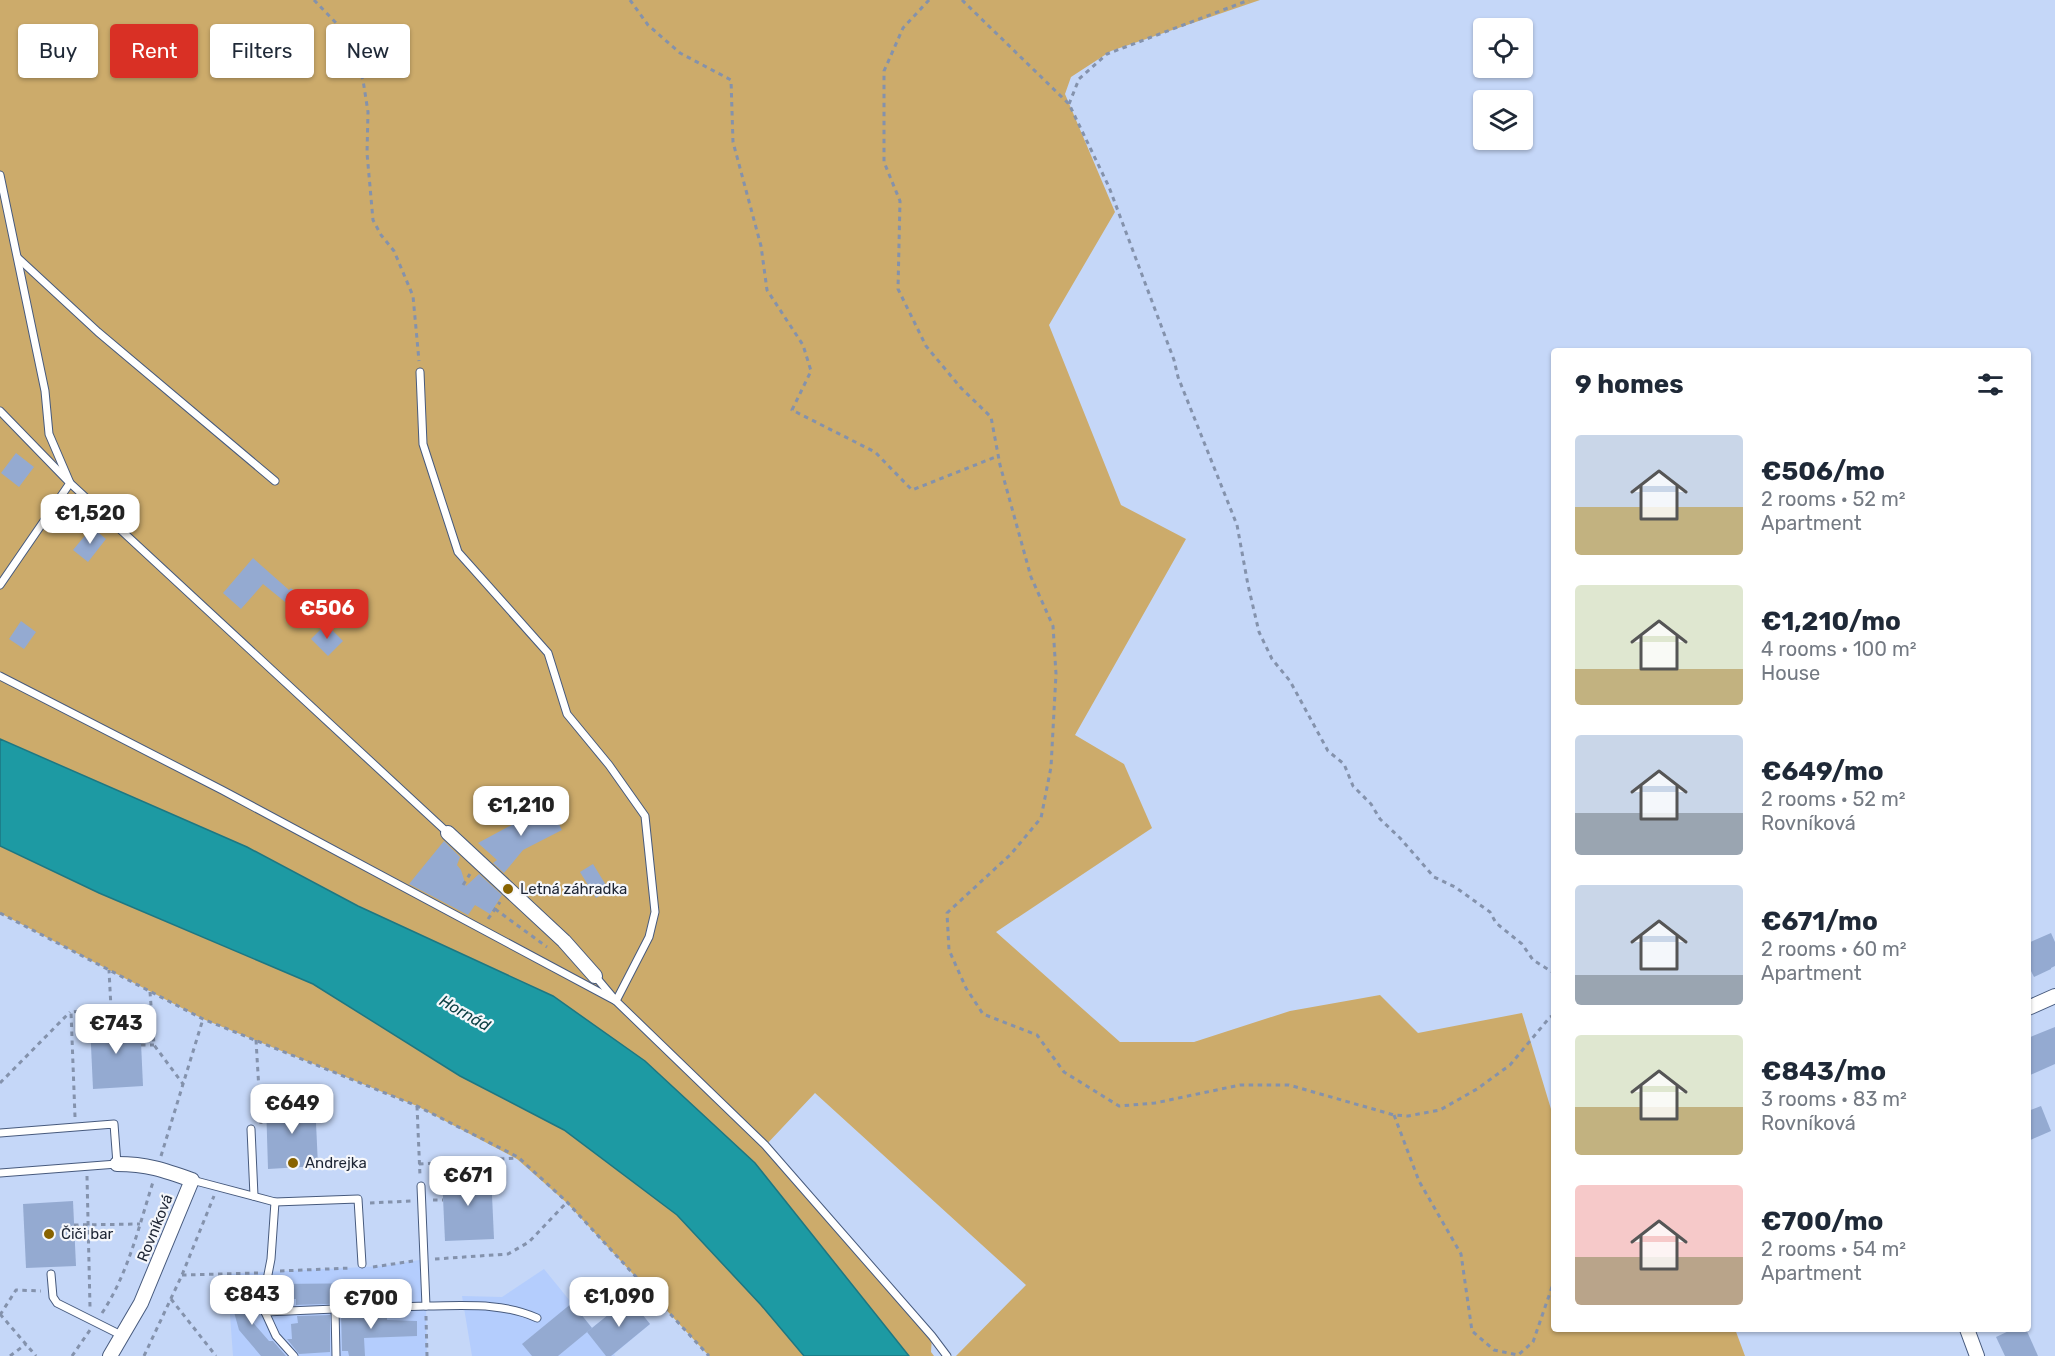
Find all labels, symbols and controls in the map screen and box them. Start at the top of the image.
map controls [1473,18,1533,150]
button: locate [1473,18,1533,78]
chip: Buy [18,24,98,78]
chip: Rent [110,24,198,78]
chip: Filters [210,24,314,78]
chip: New [326,24,410,78]
button: layers [1473,90,1533,150]
icon: filters [1974,368,2007,401]
text: 9 homes [1575,369,1684,400]
text: €506/mo [1761,456,1885,487]
icon: home [1623,459,1695,531]
text: 2 rooms · 52 m² [1761,487,1906,511]
pin: €1,520 [41,494,139,545]
text: €1,520 [55,501,125,525]
text: Apartment [1761,511,1862,535]
pin: €506 [291,589,363,640]
text: €506 [299,596,355,620]
text: €1,210/mo [1761,606,1901,637]
icon: home [1623,609,1695,681]
text: 4 rooms · 100 m² [1761,637,1917,661]
text: House [1761,661,1820,685]
text: €649/mo [1761,756,1884,787]
icon: home [1623,759,1695,831]
pin: €1,210 [472,786,570,837]
text: 2 rooms · 52 m² [1761,787,1906,811]
text: €1,210 [487,793,555,817]
text: Rovníková [1761,811,1856,835]
place label: Letná záhradka [520,880,627,898]
marker: Letná záhradka [501,882,515,896]
text: €671/mo [1761,906,1878,937]
icon: home [1623,909,1695,981]
text: 2 rooms · 60 m² [1761,937,1907,961]
text: Apartment [1761,961,1862,985]
water label: Hornád [436,991,494,1035]
pin: €743 [80,1004,152,1055]
text: €743 [89,1011,143,1035]
text: €843/mo [1761,1056,1886,1087]
icon: home [1623,1059,1695,1131]
pin: €649 [256,1084,328,1135]
text: 3 rooms · 83 m² [1761,1087,1907,1111]
text: €649 [264,1091,320,1115]
text: Rovníková [1761,1111,1856,1135]
place label: Andrejka [305,1154,367,1172]
marker: Andrejka [286,1156,300,1170]
pin: €671 [432,1156,504,1207]
text: €671 [443,1163,493,1187]
street label: Rovníková [133,1192,177,1264]
text: €700/mo [1761,1206,1884,1237]
icon: home [1623,1209,1695,1281]
place label: Čiči bar [61,1225,113,1243]
marker: Čiči bar [42,1227,56,1241]
text: 2 rooms · 54 m² [1761,1237,1906,1261]
text: Apartment [1761,1261,1862,1285]
pin: €843 [216,1275,288,1326]
pin: €1,090 [570,1277,668,1328]
pin: €700 [335,1279,407,1330]
text: €843 [224,1282,280,1306]
text: €1,090 [583,1284,655,1308]
text: €700 [344,1286,398,1310]

